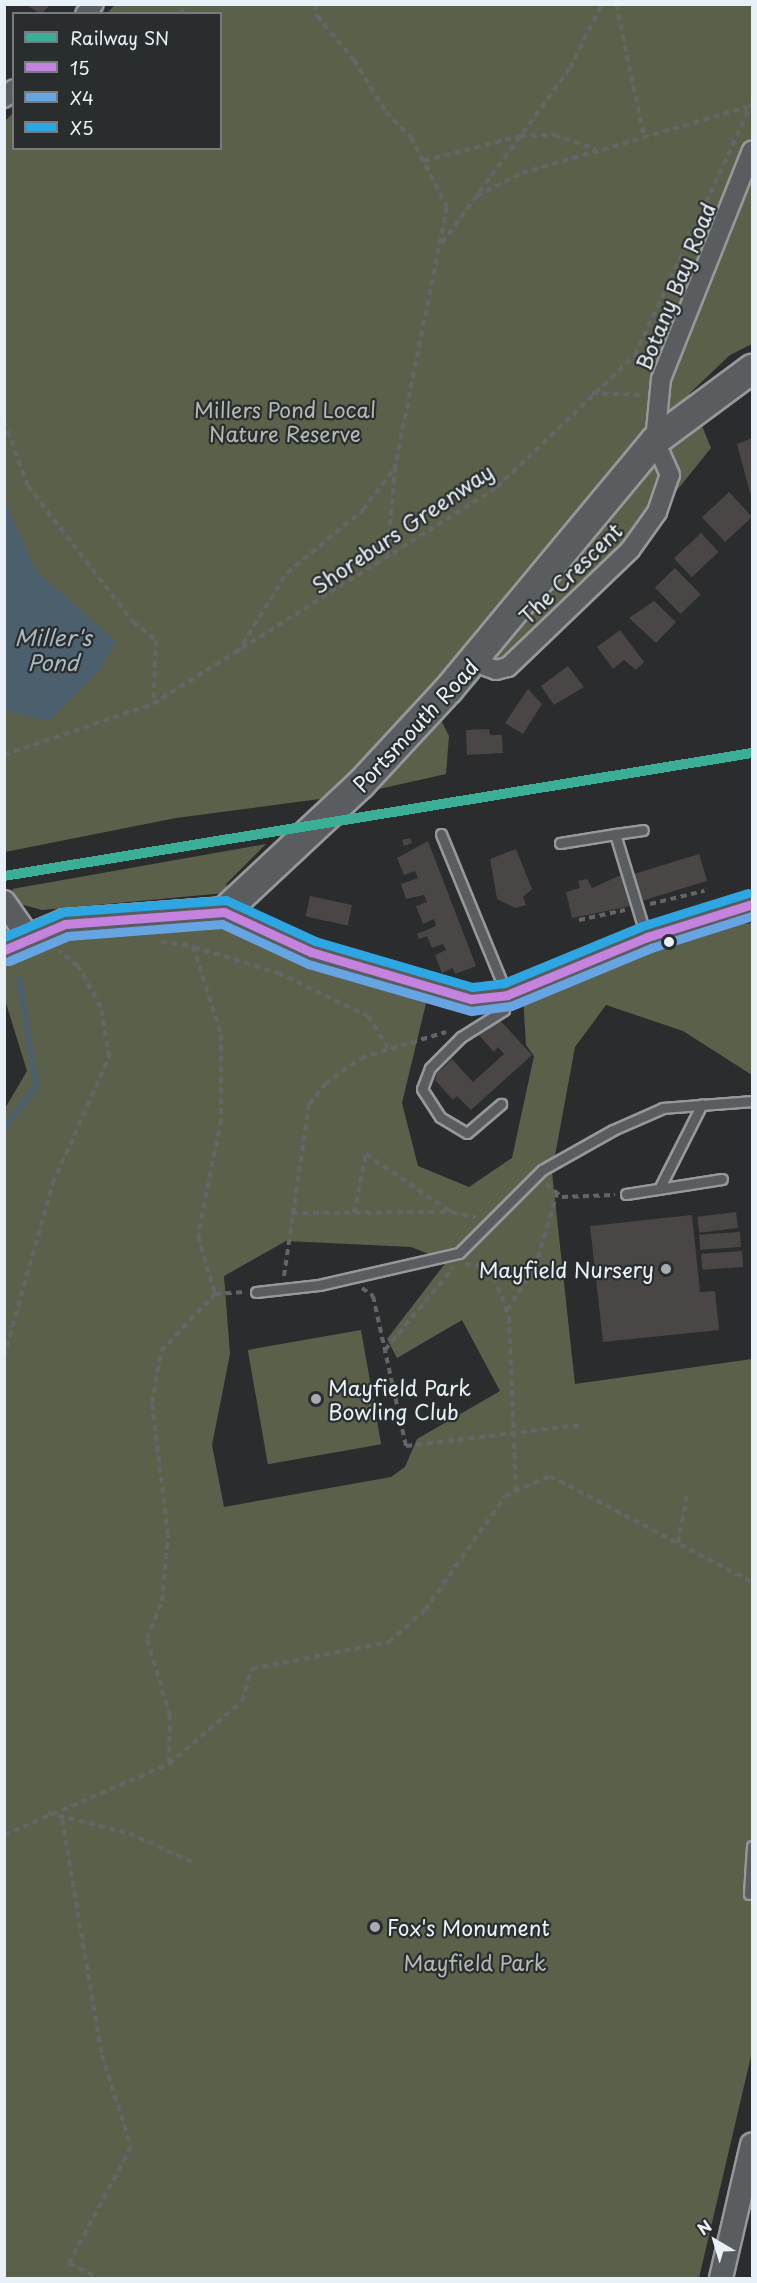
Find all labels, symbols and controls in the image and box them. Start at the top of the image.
legend [12,12,222,150]
text: Railway SN [70,24,169,51]
text: 15 [70,54,90,81]
text: X4 [70,84,94,111]
text: X5 [70,114,94,141]
street label: Botany Bay Road [630,199,720,373]
park label: Millers Pond Local Nature Reserve [194,396,376,446]
street label: Shoreburs Greenway [307,458,497,598]
street label: The Crescent [513,518,627,628]
water label: Miller's Pond [14,623,92,674]
street label: Portsmouth Road [347,653,483,797]
unlabelled marker [663,936,675,948]
place label: Mayfield Nursery [477,1256,654,1282]
marker: Mayfield Nursery [659,1262,673,1276]
place label: Mayfield Park Bowling Club [328,1374,470,1424]
marker: Mayfield Park Bowling Club [309,1392,323,1406]
place label: Fox's Monument [387,1914,550,1940]
marker: Fox's Monument [368,1920,382,1934]
park label: Mayfield Park [404,1949,546,1975]
north arrow [685,2211,745,2271]
text: N [692,2213,716,2240]

